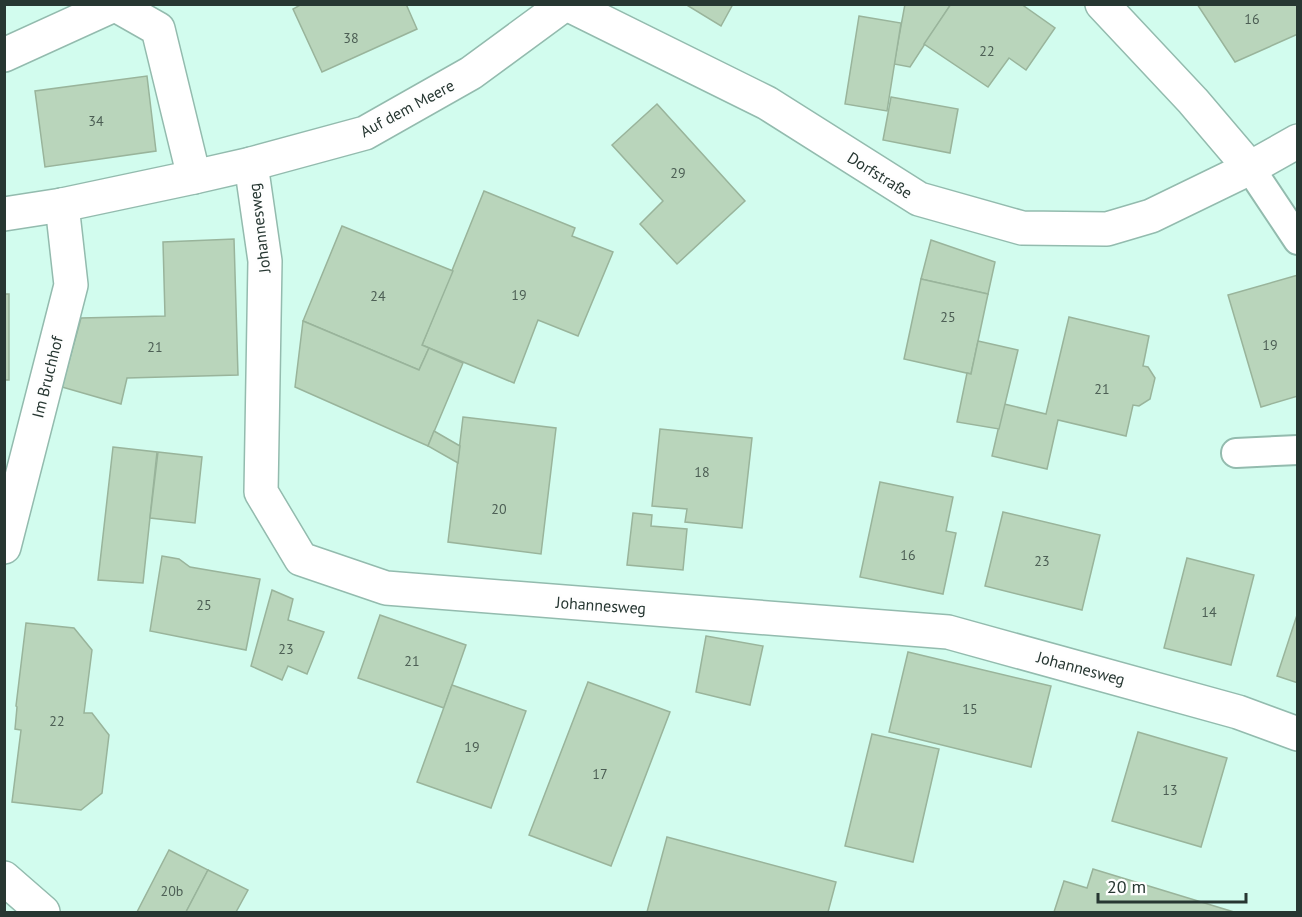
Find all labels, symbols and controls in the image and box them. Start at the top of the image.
house number: 16 [1244,10,1260,28]
house number: 38 [343,29,359,47]
house number: 22 [979,42,995,60]
street label: Auf dem Meere [357,75,457,141]
house number: 34 [88,112,104,130]
street label: Dorfstraße [844,147,916,203]
house number: 29 [670,164,686,182]
street label: Johannesweg [244,182,275,275]
house number: 19 [511,286,527,304]
house number: 24 [370,287,386,305]
house number: 25 [940,308,956,326]
street label: Im Bruchhof [27,333,67,420]
house number: 19 [1262,336,1278,354]
house number: 21 [147,338,163,356]
house number: 21 [1094,380,1110,398]
house number: 18 [694,463,710,481]
house number: 20 [491,500,507,518]
house number: 16 [900,546,916,564]
house number: 23 [1034,552,1050,570]
street label: Johannesweg [554,592,647,618]
house number: 25 [196,596,212,614]
house number: 14 [1201,603,1217,621]
house number: 23 [278,640,294,658]
street label: Johannesweg [1034,646,1127,689]
house number: 21 [404,652,420,670]
house number: 15 [962,700,978,718]
house number: 22 [49,712,65,730]
house number: 19 [464,738,480,756]
house number: 17 [592,765,608,783]
house number: 13 [1162,781,1178,799]
scale bar [1098,866,1246,904]
text: 20 m [1107,875,1146,898]
house number: 20b [161,882,183,900]

